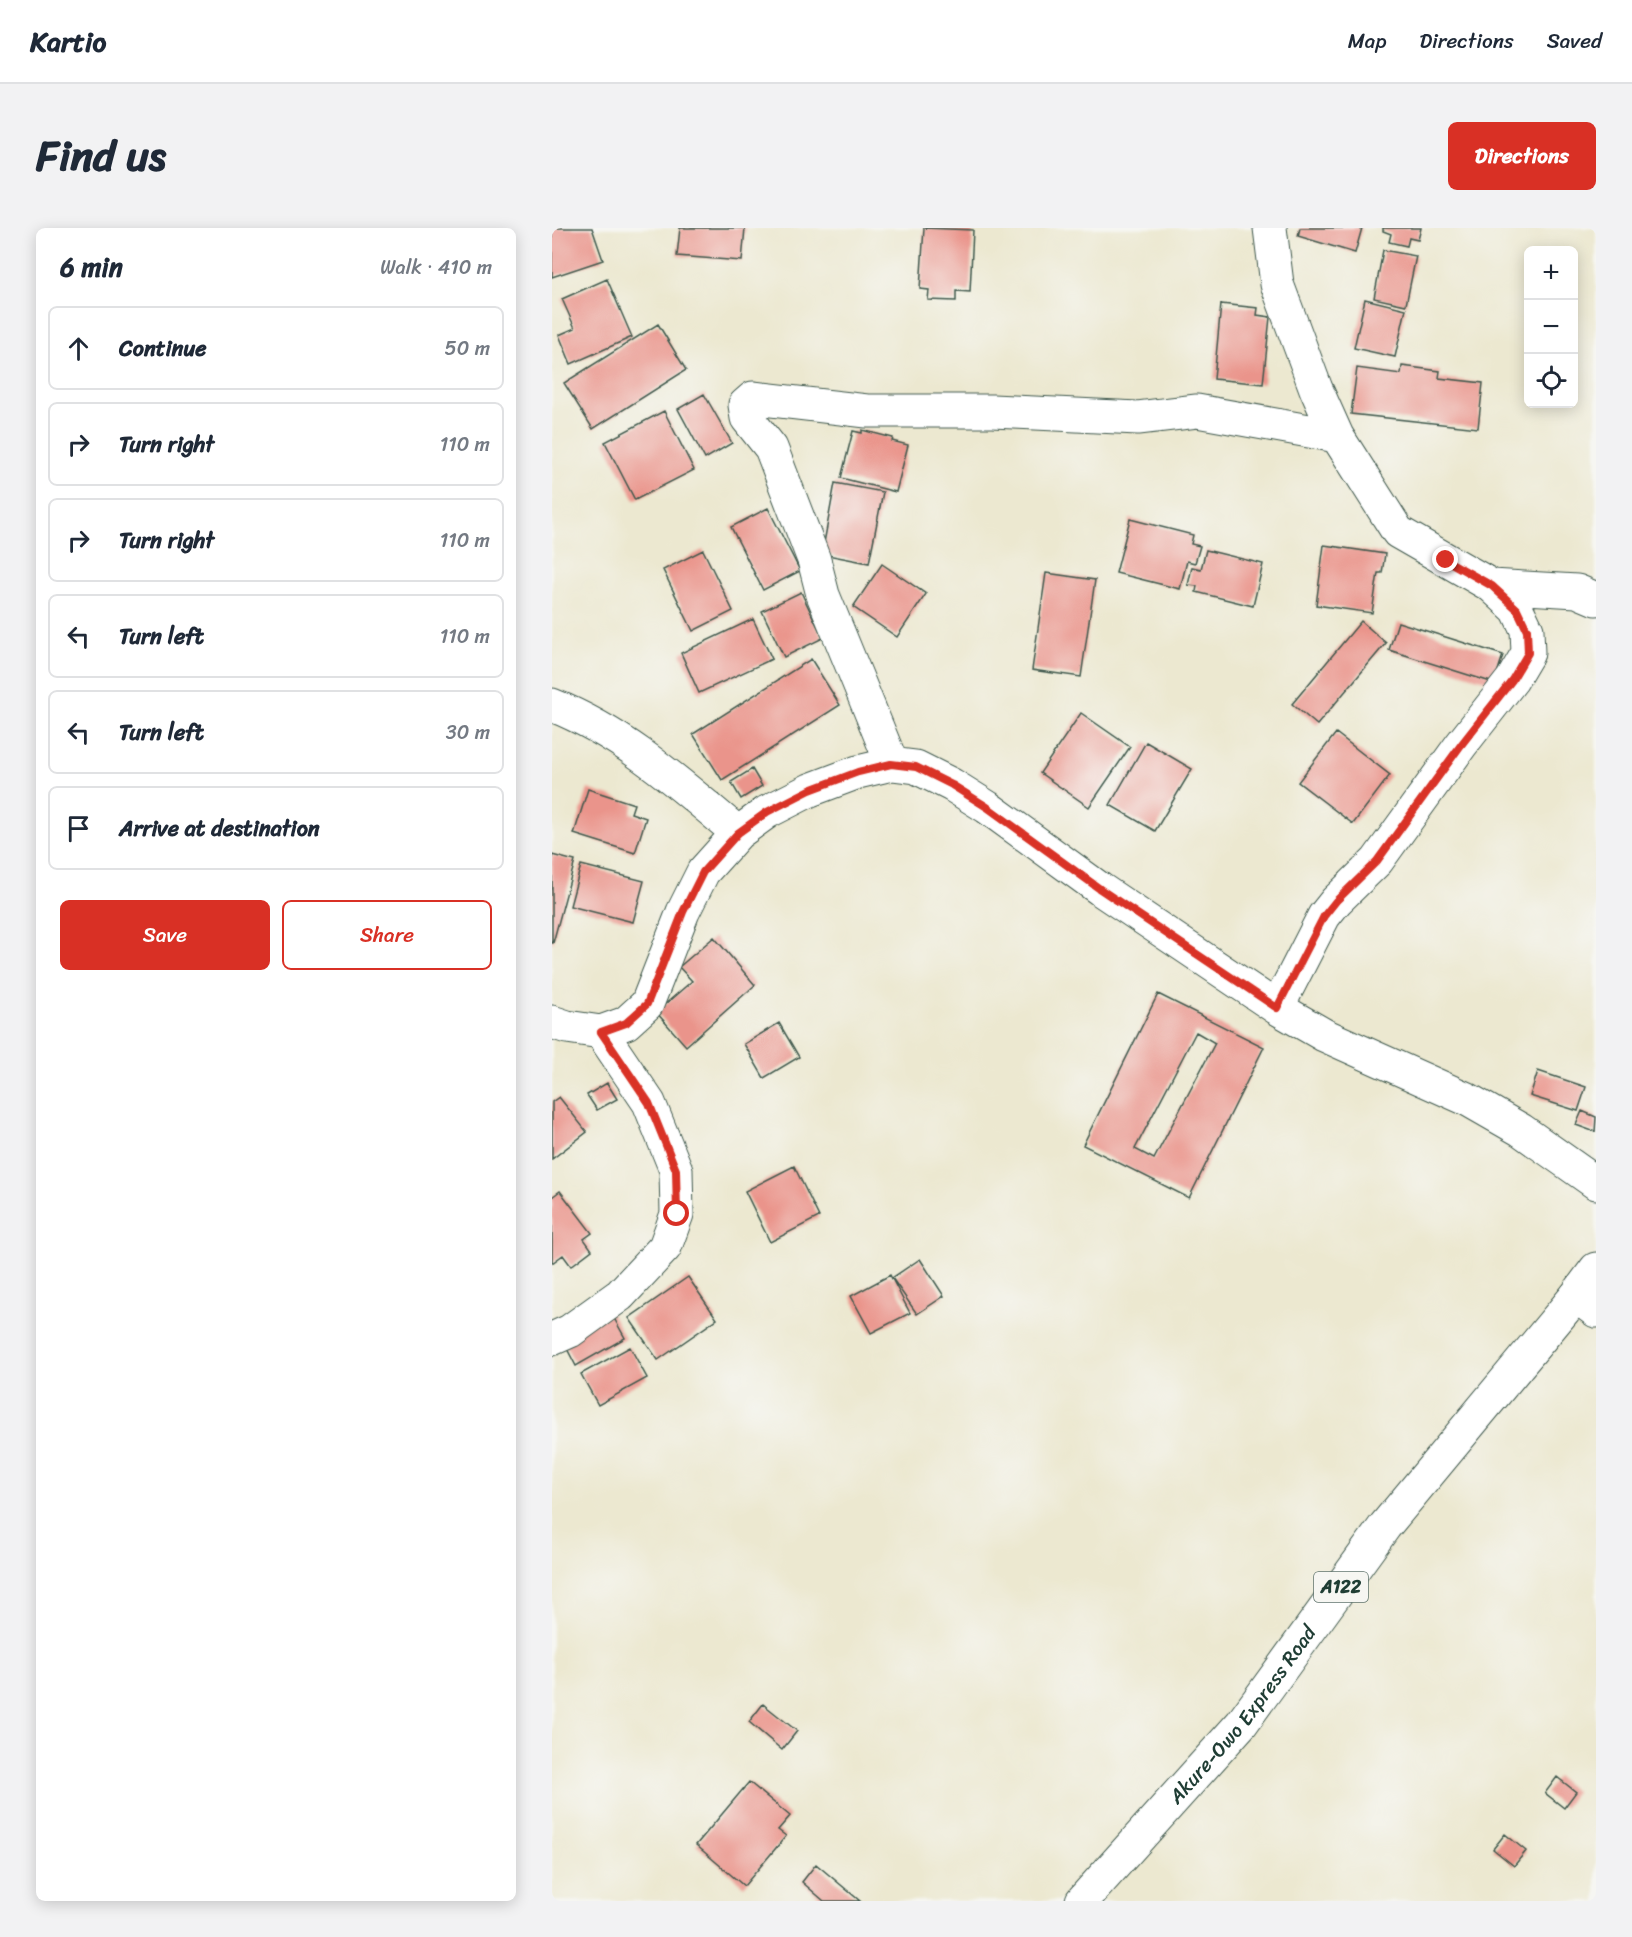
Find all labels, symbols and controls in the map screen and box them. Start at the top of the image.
text: Kartio [30,17,106,66]
text: Map [1348,22,1386,60]
text: Directions [1419,22,1514,60]
text: Saved [1547,22,1602,60]
text: Find us [36,119,166,193]
button: Directions [1448,122,1596,190]
text: 6 min [60,244,123,290]
map controls [1524,246,1578,408]
button: + [1524,246,1578,300]
text: Walk · 410 m [380,250,492,285]
button: − [1524,300,1578,354]
text: Continue [119,329,207,368]
text: 50 m [445,331,490,366]
icon: ahead [62,332,95,365]
button: locate [1524,354,1578,408]
text: Turn right [119,425,214,464]
text: 110 m [440,427,490,462]
icon: right [62,428,95,461]
text: Turn right [119,521,214,560]
text: 110 m [440,523,490,558]
icon: right [62,524,95,557]
route end [1432,546,1458,572]
text: Turn left [119,617,204,656]
text: 110 m [440,619,490,654]
icon: left [62,620,95,653]
text: Turn left [119,713,204,752]
text: 30 m [446,715,490,750]
icon: left [62,716,95,749]
text: Arrive at destination [119,809,320,848]
icon: arrive [62,812,95,845]
button: Save [60,900,270,970]
button: Share [282,900,492,970]
route start [663,1200,689,1226]
road number: A122 [1314,1572,1368,1602]
street label: Akure-Owo Express Road [1159,1617,1326,1813]

